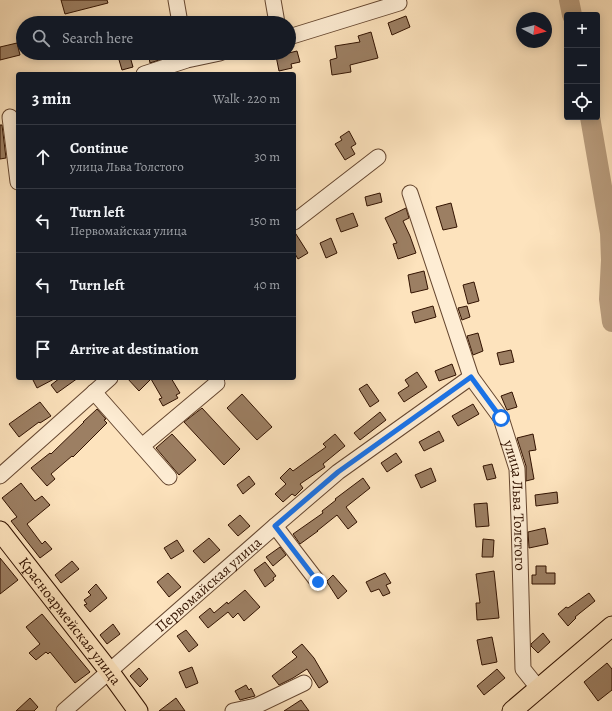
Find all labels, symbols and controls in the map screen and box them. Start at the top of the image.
north arrow [516,12,552,48]
map controls [564,12,600,120]
button: + [564,12,600,48]
search box [16,16,296,60]
icon: search [30,27,52,49]
text: Search here [62,28,133,48]
button: − [564,48,600,84]
button: locate [564,84,600,120]
text: 3 min [32,87,71,110]
text: Walk · 220 m [213,90,280,107]
text: Continue [70,138,128,158]
icon: ahead [32,146,54,168]
text: 30 m [254,148,280,165]
text: улица Льва Толстого [70,158,184,175]
text: Turn left [70,202,125,222]
icon: left [32,210,54,232]
text: 150 m [250,212,280,229]
text: Первомайская улица [70,222,187,239]
icon: left [32,274,54,296]
text: Turn left [70,275,125,295]
text: 40 m [254,276,280,293]
icon: arrive [32,338,54,360]
text: Arrive at destination [70,339,199,359]
route start [492,409,510,427]
street label: улица Льва Толстого [498,437,530,571]
street label: Первомайская улица [151,532,266,636]
street label: Красноармейская улица [14,553,126,689]
route end [309,573,327,591]

